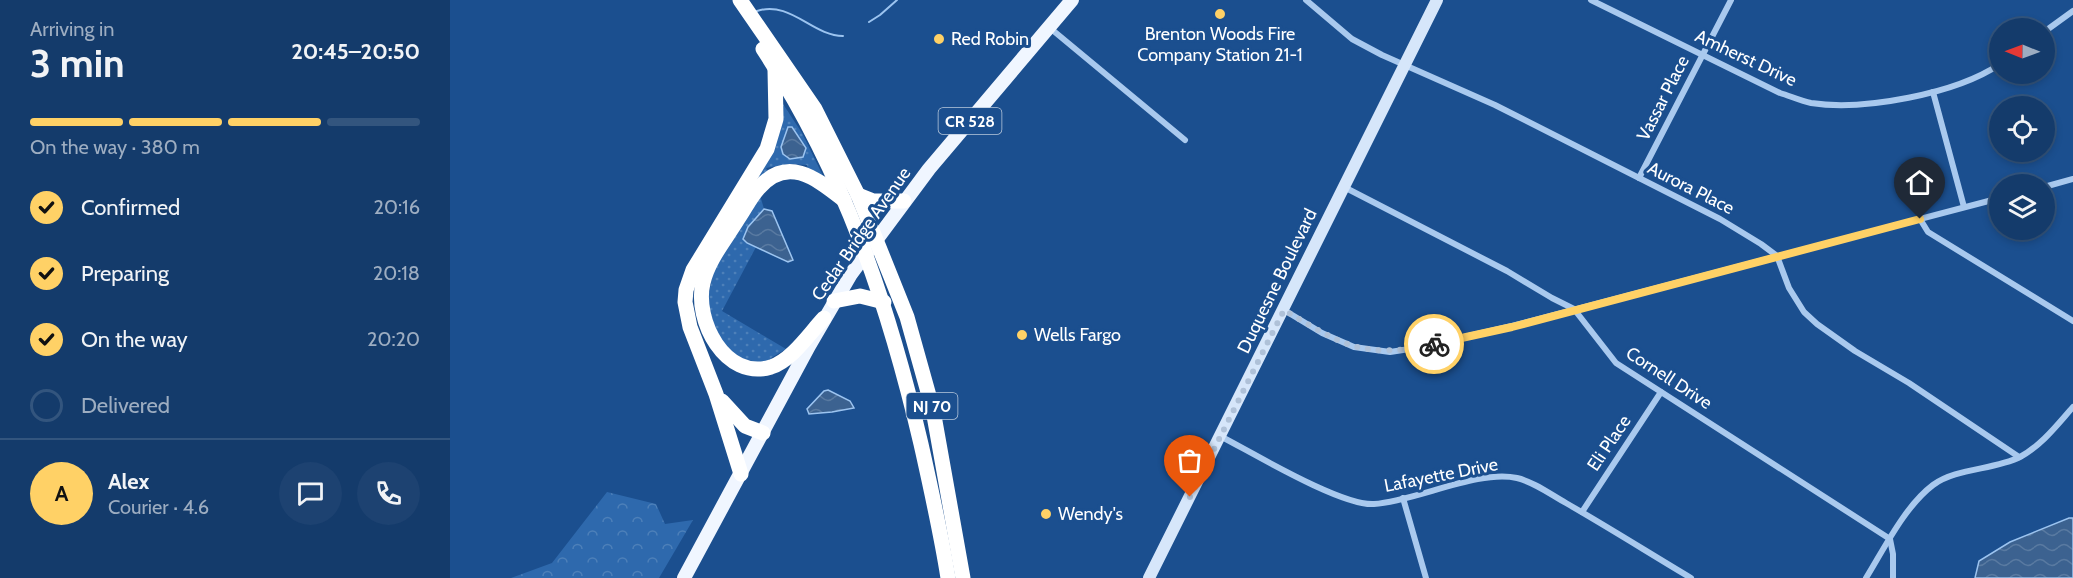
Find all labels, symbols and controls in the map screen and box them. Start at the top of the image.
marker: Brenton Woods Fire Company Station 21-1 [1213,7,1227,21]
text: Arriving in [30,17,114,41]
north arrow [1989,18,2055,84]
map controls [1989,18,2055,240]
place label: Brenton Woods Fire Company Station 21-1 [1137,23,1303,66]
street label: Amherst Drive [1692,25,1800,91]
place label: Red Robin [951,28,1029,50]
marker: Red Robin [932,32,946,46]
text: 20:45–20:50 [291,38,420,65]
text: 3 min [30,39,125,87]
street label: Vassar Place [1632,52,1694,144]
button: locate [1989,96,2055,162]
road number: CR 528 [938,108,1002,134]
text: On the way · 380 m [30,135,200,159]
street label: Aurora Place [1644,157,1738,219]
pin [1894,157,1945,219]
street label: Cedar Bridge Avenue [807,163,915,305]
icon: home [1903,166,1936,199]
button: layers [1989,174,2055,240]
icon: check [30,191,63,224]
text: Confirmed [81,194,180,221]
text: 20:16 [374,195,420,219]
street label: Duquesne Boulevard [1232,205,1322,357]
icon: check [30,257,63,290]
text: Preparing [81,260,169,287]
text: 20:18 [373,261,420,285]
courier [1404,314,1464,374]
icon: check [30,323,63,356]
place label: Wells Fargo [1034,324,1121,346]
text: On the way [81,326,188,353]
text: 20:20 [367,327,420,351]
marker: Wells Fargo [1015,328,1029,342]
icon: bike [1418,328,1451,361]
street label: Cornell Drive [1622,342,1716,414]
text: Delivered [81,392,170,419]
road number: NJ 70 [906,393,958,419]
street label: Eli Place [1582,411,1636,475]
pin [1164,435,1215,497]
icon: bag [1173,444,1206,477]
street label: Lafayette Drive [1382,453,1500,497]
button: chat [279,462,342,525]
button: phone [357,462,420,525]
text: Alex [108,468,149,495]
text: A [55,480,68,507]
text: Courier · 4.6 [108,495,209,519]
place label: Wendy's [1058,503,1123,525]
marker: Wendy's [1039,507,1053,521]

